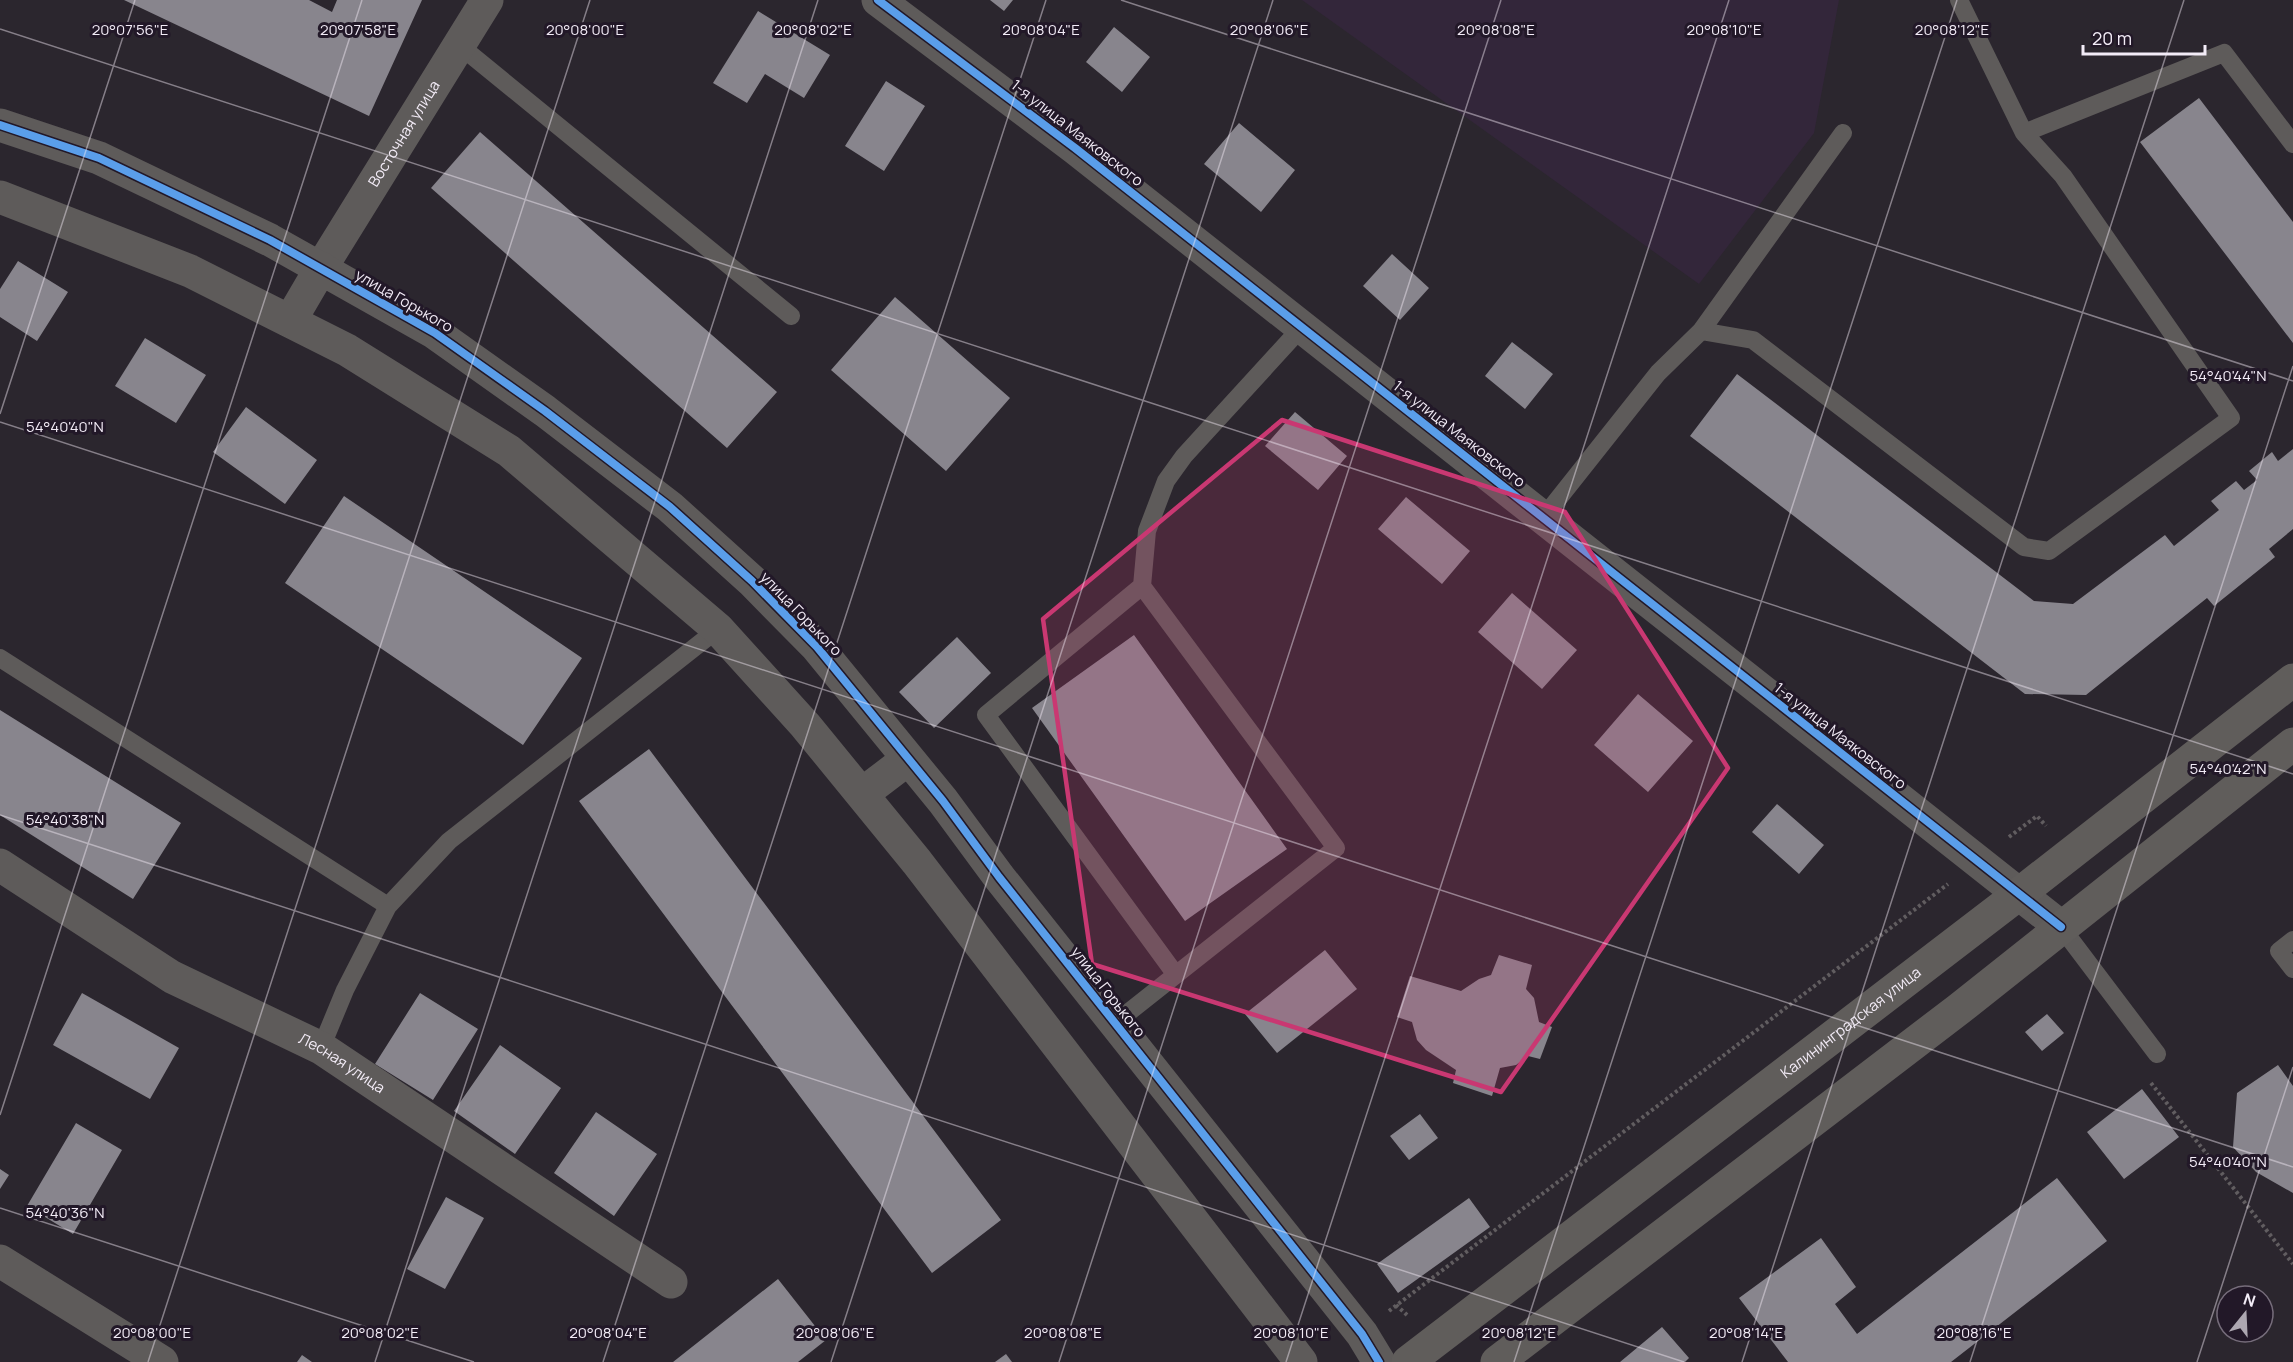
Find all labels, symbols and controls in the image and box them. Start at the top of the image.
scale bar [2083,18,2204,56]
text: 20°07'56"E [92,19,168,40]
text: 20°07'58"E [320,19,396,40]
text: 20°08'00"E [546,19,624,40]
text: 20°08'02"E [774,19,852,40]
text: 20°08'04"E [1002,19,1080,40]
text: 20°08'06"E [1230,19,1308,40]
text: 20°08'08"E [1457,19,1535,40]
text: 20°08'10"E [1687,19,1761,40]
text: 20°08'12"E [1915,19,1989,40]
text: 20 m [2092,26,2132,50]
street label: 1-я улица Маяковского [1007,74,1148,191]
street label: Восточная улица [363,76,445,191]
street label: улица Горького [351,264,457,337]
text: 54°40'44"N [2189,365,2267,386]
street label: 1-я улица Маяковского [1389,375,1530,492]
text: 54°40'40"N [26,416,104,437]
street label: улица Горького [756,567,847,661]
street label: 1-я улица Маяковского [1770,677,1911,794]
text: 54°40'42"N [2189,758,2267,779]
text: 54°40'38"N [26,809,104,830]
street label: улица Горького [1066,942,1151,1041]
street label: Калининградская улица [1776,962,1925,1083]
street label: Лесная улица [295,1028,389,1098]
text: 54°40'40"N [2189,1151,2267,1172]
text: 54°40'36"N [25,1202,105,1223]
north arrow [2215,1284,2275,1344]
text: N [2241,1287,2259,1312]
text: 20°08'00"E [113,1322,191,1343]
text: 20°08'02"E [341,1322,419,1343]
text: 20°08'04"E [569,1322,647,1343]
text: 20°08'06"E [796,1322,874,1343]
text: 20°08'08"E [1024,1322,1102,1343]
text: 20°08'10"E [1254,1322,1328,1343]
text: 20°08'12"E [1482,1322,1556,1343]
text: 20°08'14"E [1709,1322,1783,1343]
text: 20°08'16"E [1936,1322,2012,1343]

